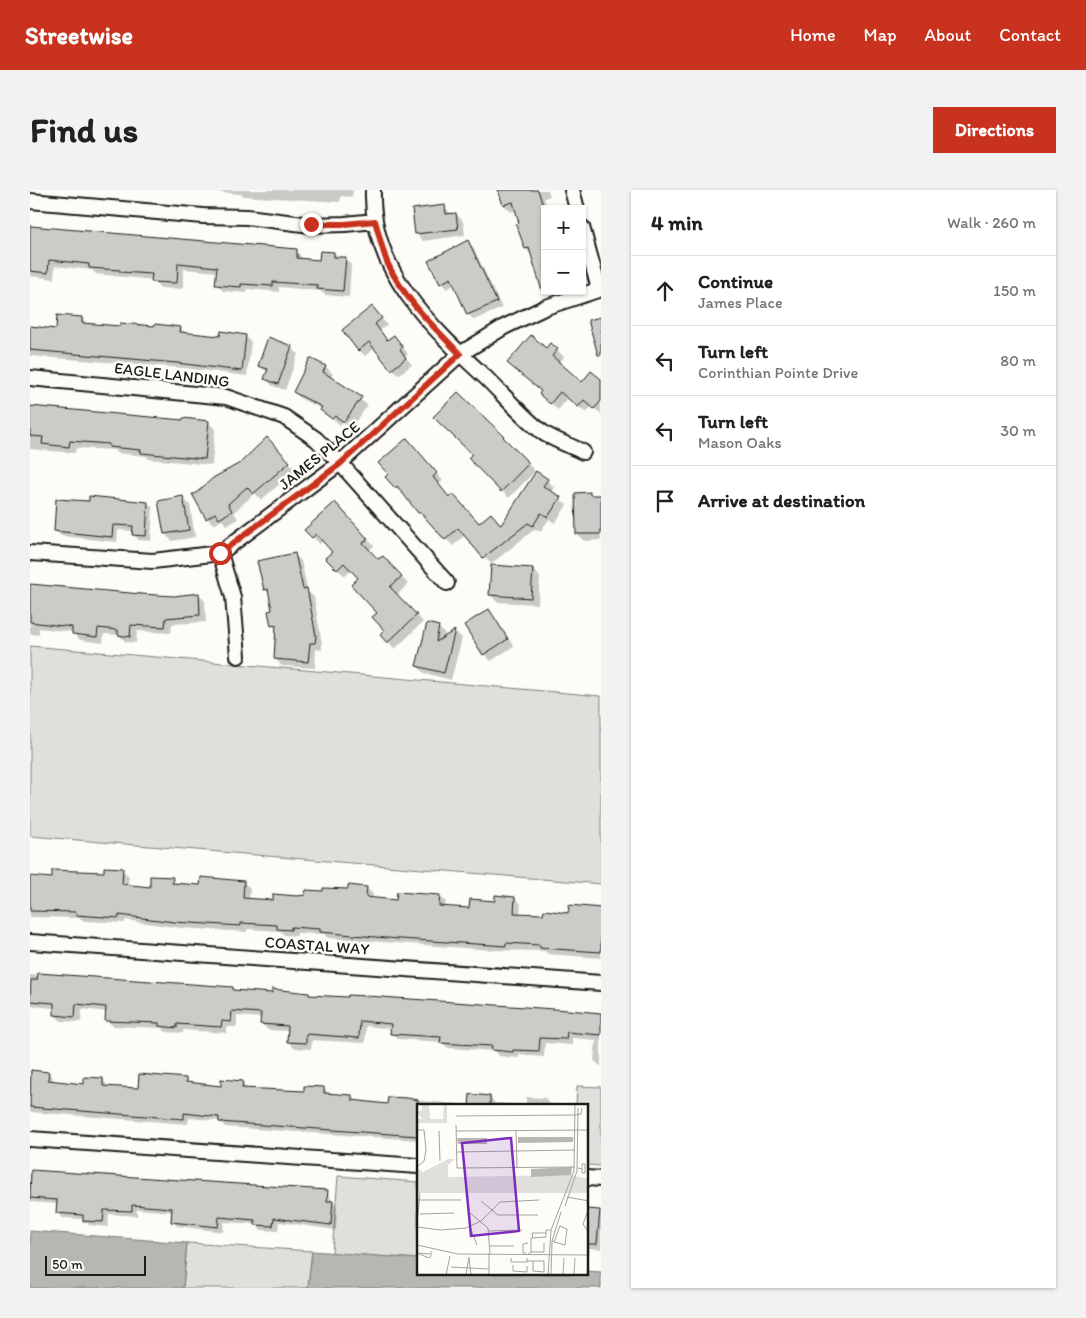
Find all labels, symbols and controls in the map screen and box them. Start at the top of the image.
text: Streetwise [25,21,133,50]
text: Home [790,24,836,46]
text: Map [864,24,897,46]
text: About [925,24,971,46]
text: Contact [999,24,1061,46]
button: Directions [933,107,1056,153]
text: Find us [30,109,138,151]
map controls [541,205,586,295]
button: + [541,205,586,250]
text: 4 min [651,210,703,235]
route end [300,213,323,236]
text: Walk · 260 m [947,213,1036,232]
button: − [541,250,586,295]
text: Continue [698,270,773,293]
icon: ahead [651,277,679,305]
text: 150 m [993,281,1036,300]
text: James Place [698,293,783,312]
text: Turn left [698,340,768,363]
icon: left [651,347,679,375]
text: 80 m [1000,351,1036,370]
street label: EAGLE LANDING [113,358,231,391]
text: Corinthian Pointe Drive [698,363,858,382]
text: Turn left [698,410,768,433]
street label: JAMES PLACE [275,417,364,494]
icon: left [651,417,679,445]
text: 30 m [1000,421,1036,440]
text: Mason Oaks [698,433,782,452]
icon: arrive [651,487,679,515]
text: Arrive at destination [698,489,865,512]
route start [209,542,232,565]
street label: COASTAL WAY [264,932,370,959]
inset map [417,1104,588,1276]
scale bar [45,1253,146,1276]
text: 50 m [52,1256,83,1273]

